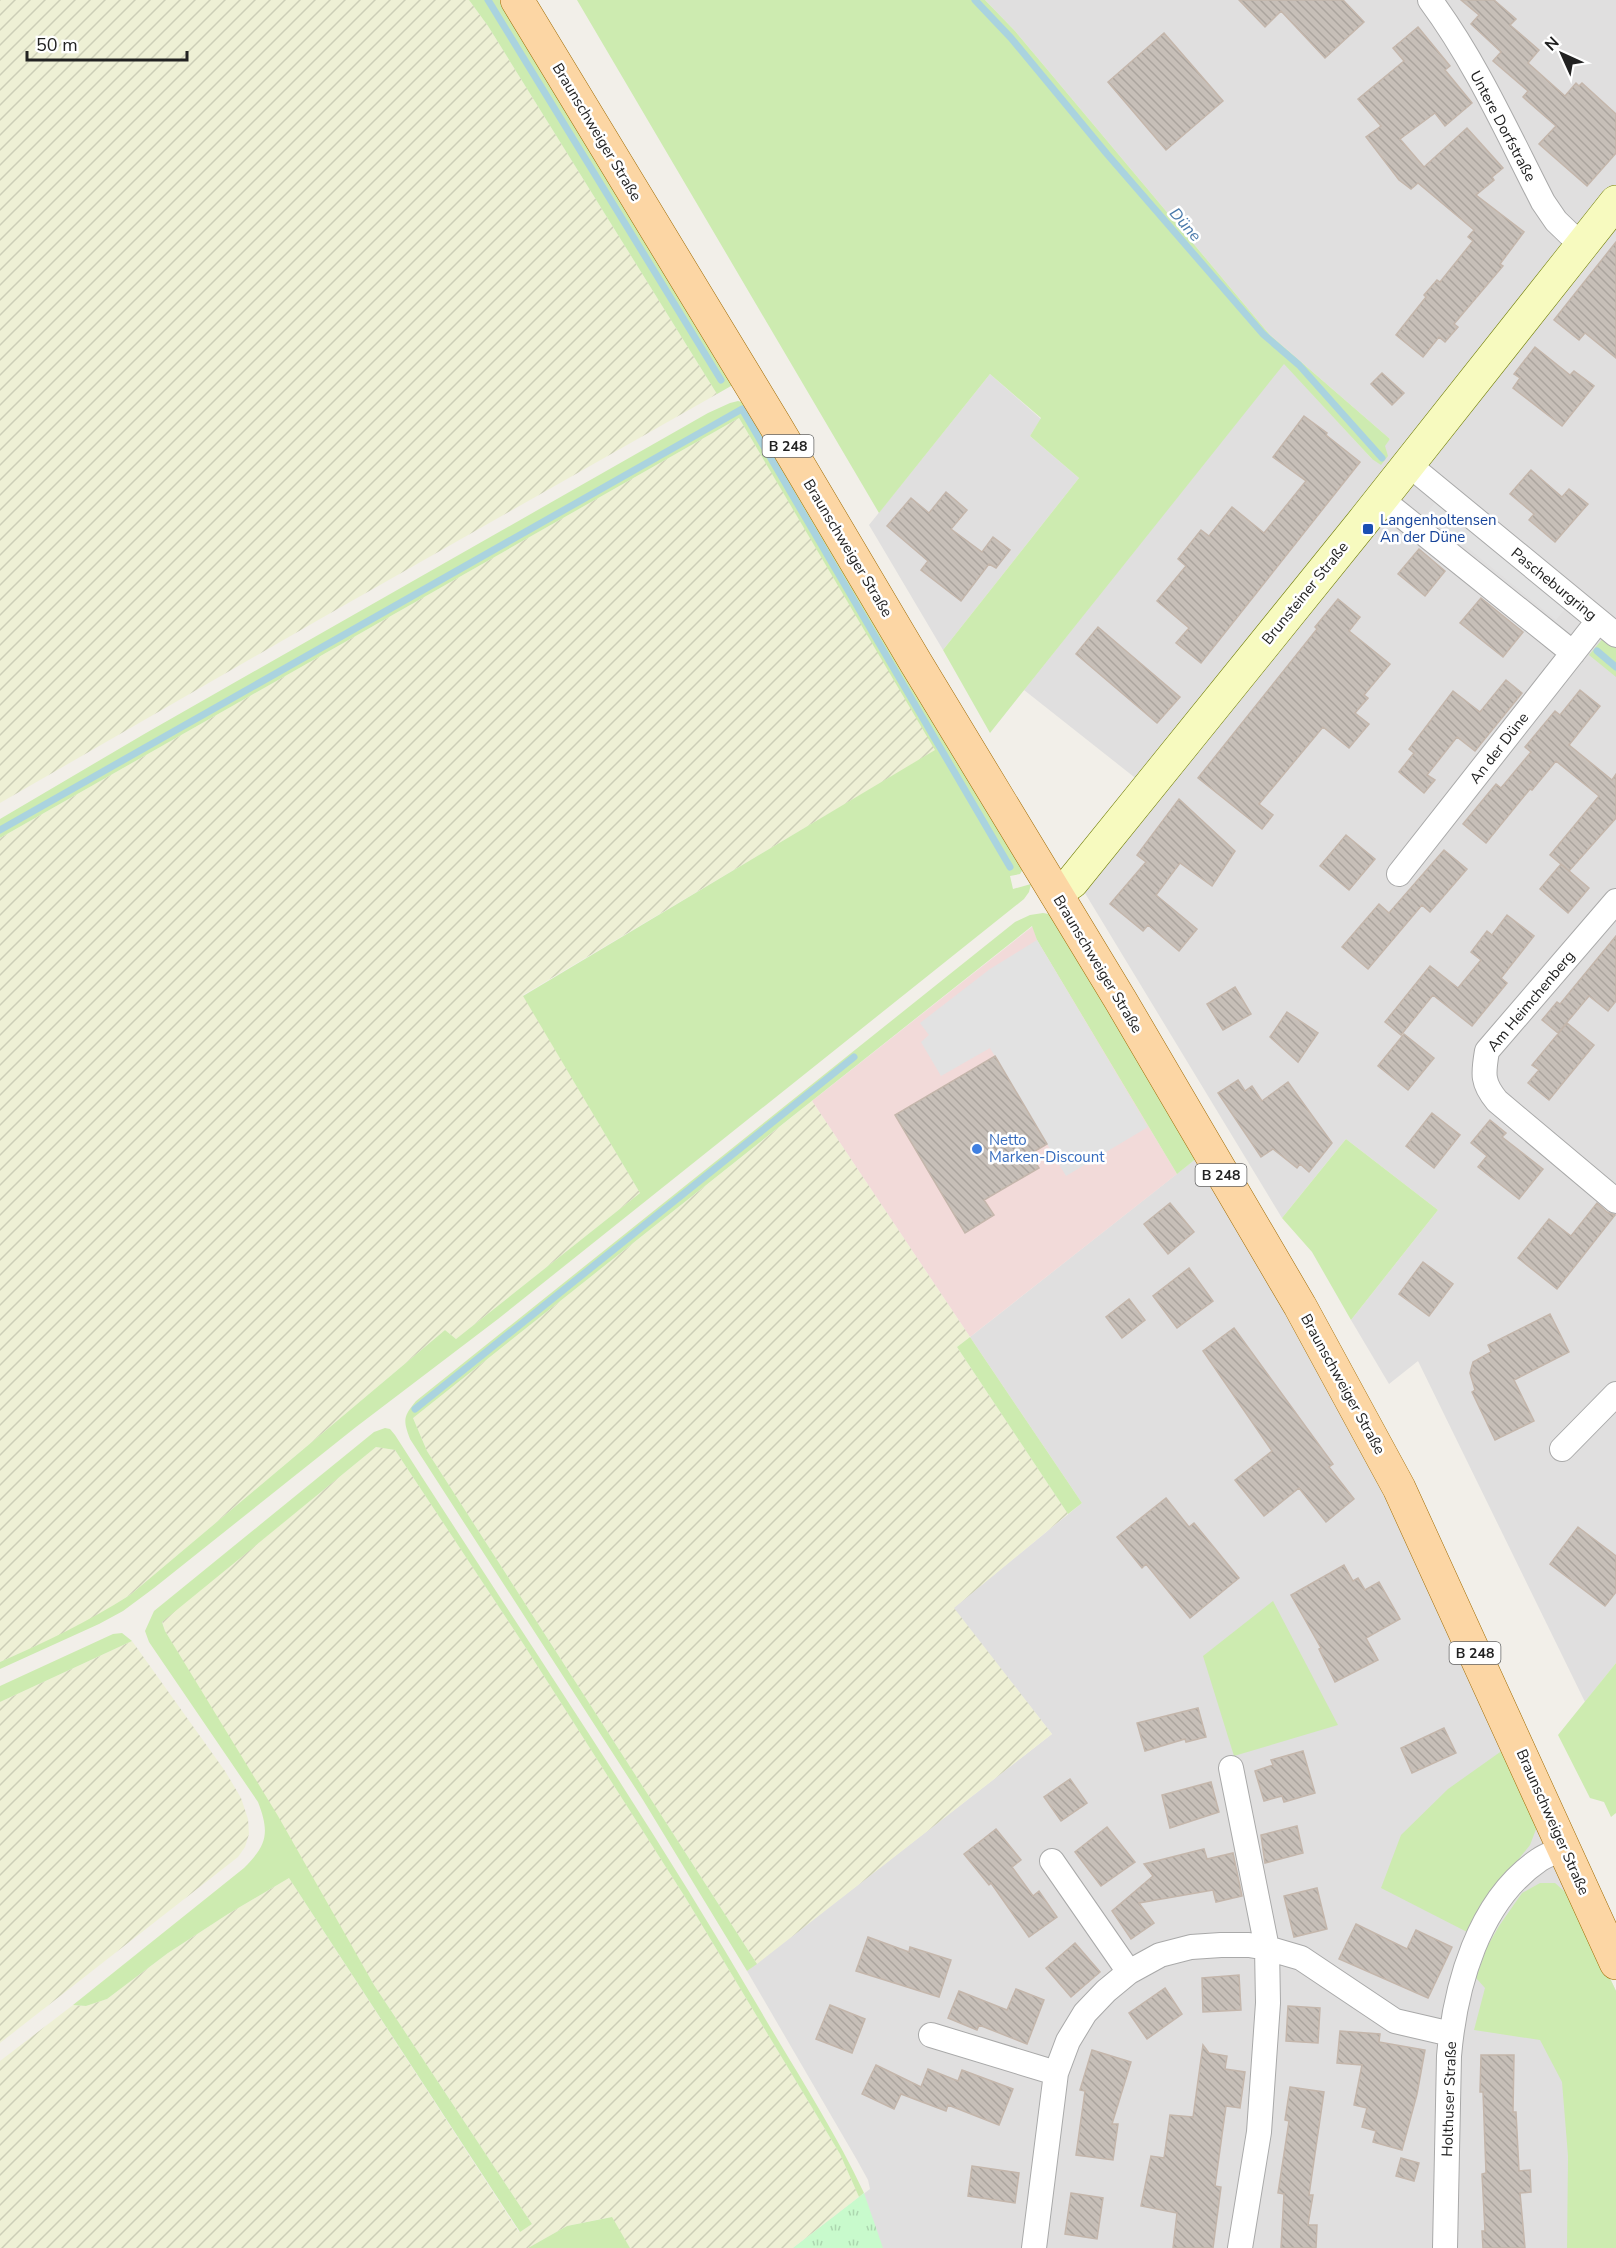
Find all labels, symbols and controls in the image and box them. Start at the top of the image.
scale bar [27,24,188,62]
north arrow [1532,24,1592,84]
text: N [1540,32,1564,56]
text: 50 m [36,33,78,57]
street label: Braunschweiger Straße [548,59,646,205]
street label: Untere Dorfstraße [1465,67,1541,185]
water label: Düne [1164,203,1206,247]
road number: B 248 [762,435,814,457]
street label: Braunschweiger Straße [799,475,897,621]
place label: Langenholtensen An der Düne [1380,510,1496,547]
marker: Langenholtensen An der Düne [1361,522,1375,536]
street label: Brunsteiner Straße [1257,537,1353,649]
street label: Pascheburgring [1507,543,1601,625]
street label: An der Düne [1465,708,1533,788]
street label: Braunschweiger Straße [1049,891,1147,1037]
street label: Am Heimchenberg [1483,946,1579,1056]
place label: Netto Marken-Discount [989,1130,1105,1167]
marker: Netto Marken-Discount [970,1142,984,1156]
road number: B 248 [1196,1164,1246,1186]
street label: Braunschweiger Straße [1296,1310,1390,1458]
road number: B 248 [1450,1642,1500,1664]
street label: Braunschweiger Straße [1512,1746,1594,1898]
street label: Holthuser Straße [1437,2041,1461,2157]

